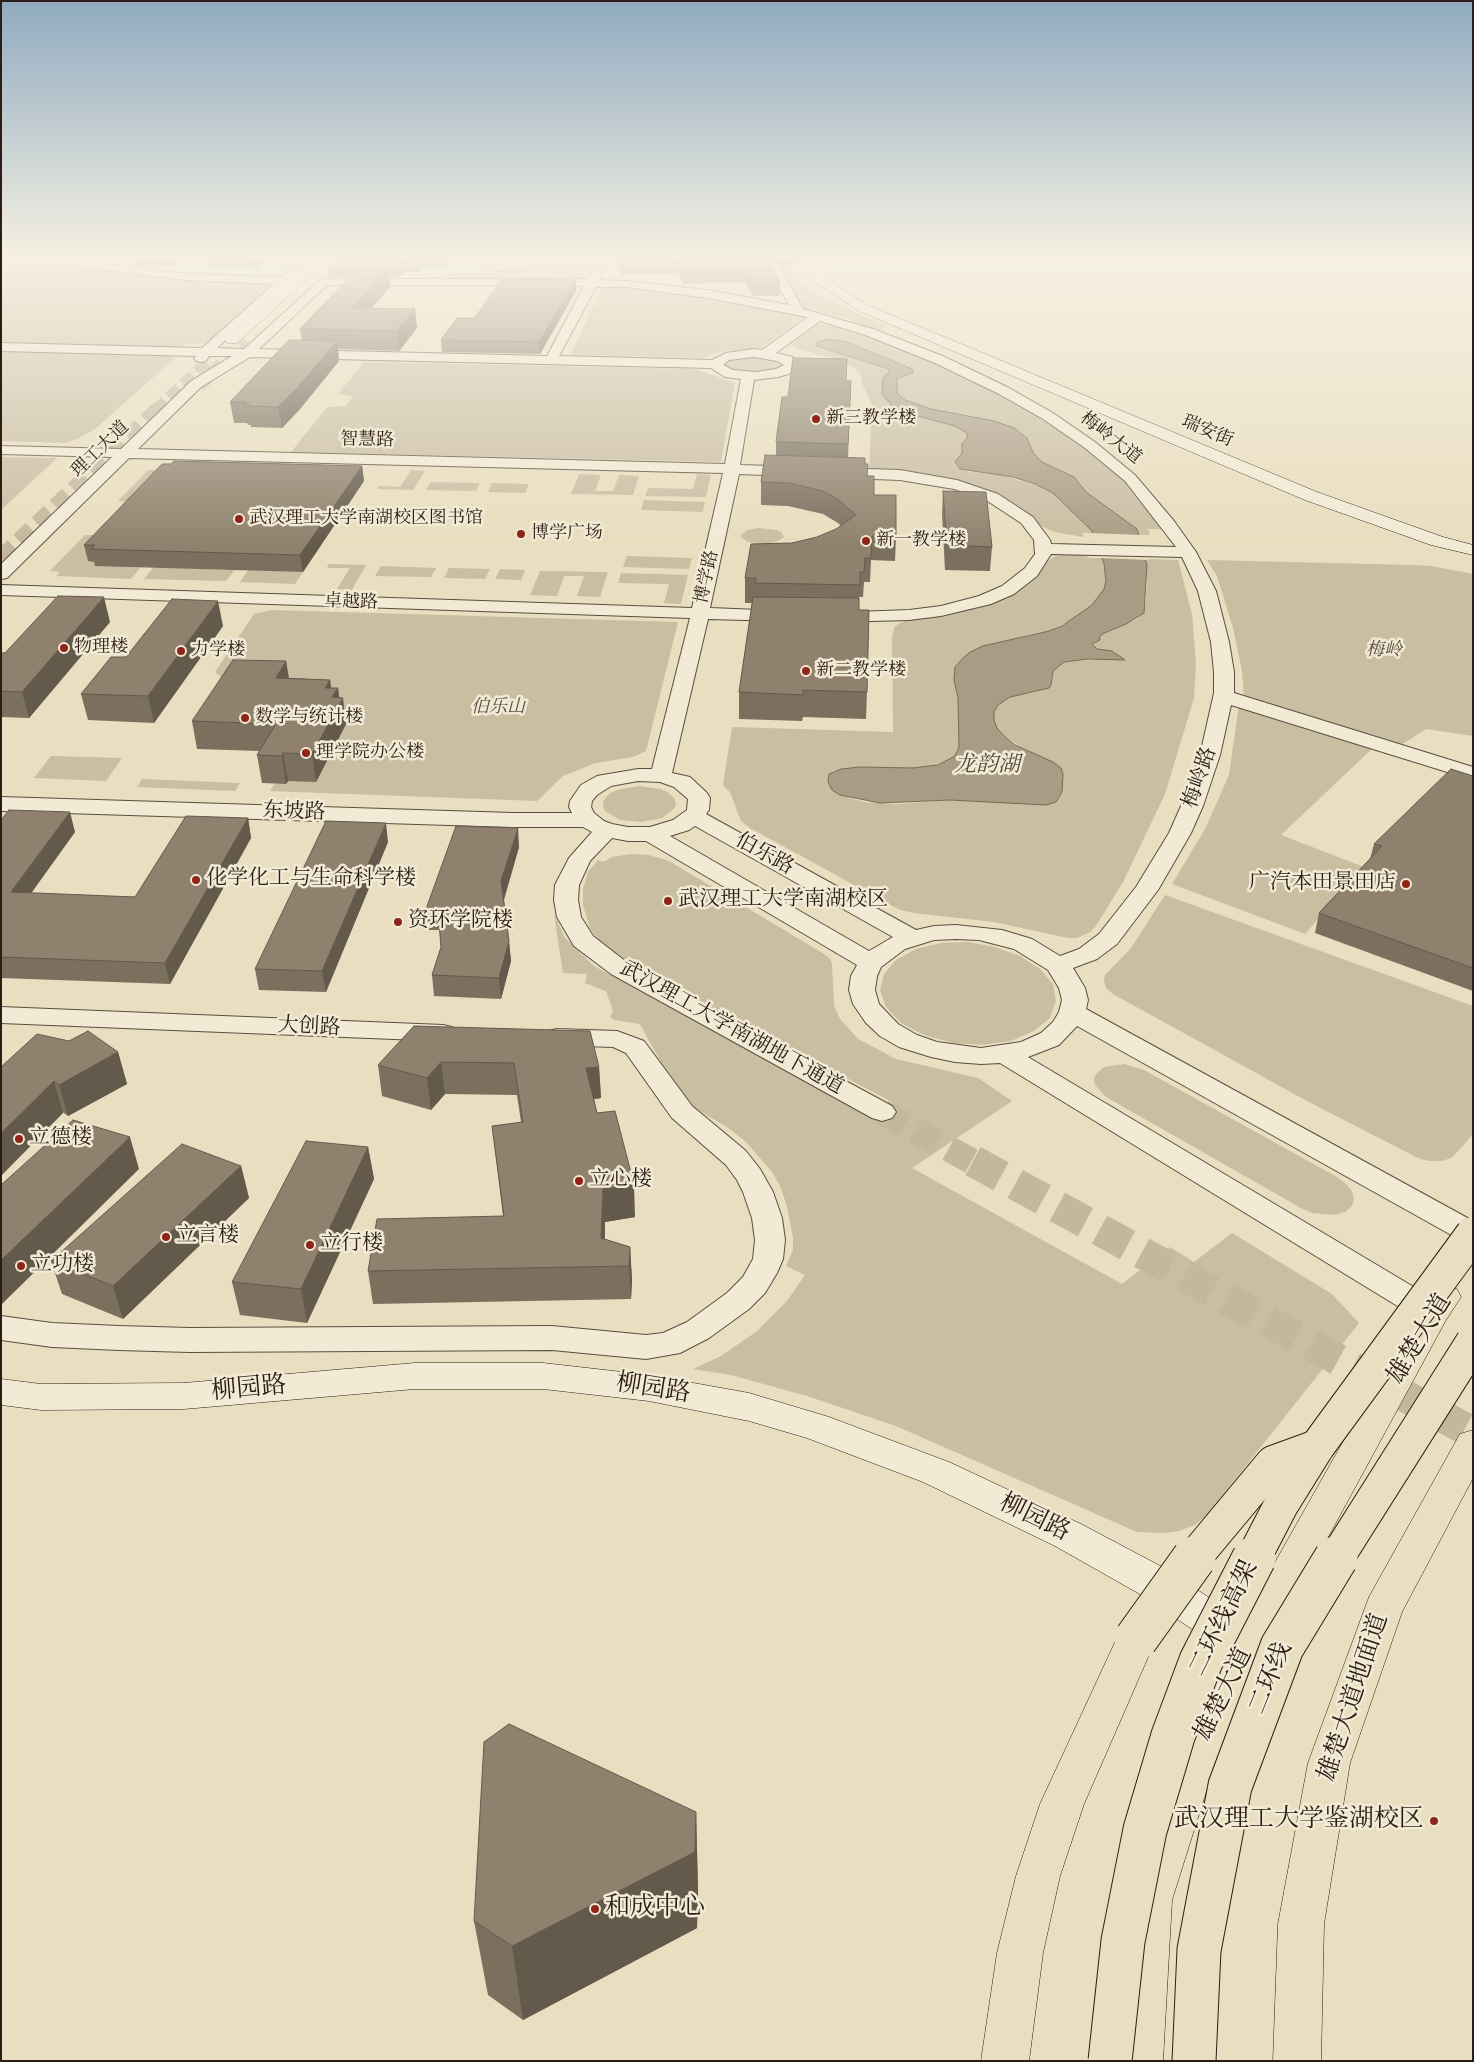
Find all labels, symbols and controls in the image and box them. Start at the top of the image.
place label: 新三教学楼 [826,408,916,430]
street label: 梅岭大道 [1075,408,1145,470]
street label: 瑞安街 [1178,412,1236,452]
marker: 新三教学楼 [810,413,822,425]
street label: 理工大道 [68,417,134,483]
street label: 智慧路 [340,430,394,452]
place label: 武汉理工大学南湖校区图书馆 [249,508,483,530]
marker: 武汉理工大学南湖校区图书馆 [233,513,245,525]
place label: 博学广场 [531,523,603,545]
marker: 博学广场 [515,528,527,540]
place label: 新一教学楼 [876,530,966,552]
marker: 新一教学楼 [860,535,872,547]
street label: 博学路 [692,548,724,606]
street label: 卓越路 [324,591,378,615]
place label: 物理楼 [74,637,128,659]
place label: 力学楼 [191,640,245,662]
park label: 梅岭 [1366,640,1402,662]
marker: 物理楼 [58,642,70,654]
marker: 力学楼 [175,645,187,657]
place label: 新二教学楼 [816,660,906,682]
marker: 新二教学楼 [800,665,812,677]
park label: 伯乐山 [471,697,525,719]
place label: 数学与统计楼 [255,707,363,729]
marker: 数学与统计楼 [239,712,251,724]
place label: 理学院办公楼 [316,742,424,764]
street label: 梅岭路 [1179,744,1223,812]
marker: 理学院办公楼 [300,747,312,759]
water label: 龙韵湖 [954,753,1020,779]
street label: 东坡路 [262,799,326,827]
street label: 伯乐路 [730,829,798,881]
place label: 化学化工与生命科学楼 [206,867,416,893]
place label: 广汽本田景田店 [1249,871,1396,897]
marker: 化学化工与生命科学楼 [190,874,202,886]
marker: 广汽本田景田店 [1400,878,1412,890]
place label: 武汉理工大学南湖校区 [678,888,888,914]
marker: 武汉理工大学南湖校区 [662,895,674,907]
place label: 资环学院楼 [408,909,513,935]
marker: 资环学院楼 [392,916,404,928]
street label: 武汉理工大学南湖地下通道 [615,957,847,1101]
street label: 大创路 [277,1014,341,1042]
place label: 立德楼 [29,1126,92,1152]
marker: 立德楼 [13,1133,25,1145]
place label: 立心楼 [589,1168,652,1194]
marker: 立心楼 [573,1175,585,1187]
place label: 立言楼 [176,1224,239,1250]
marker: 立言楼 [160,1231,172,1243]
place label: 立行楼 [320,1232,383,1258]
marker: 立行楼 [304,1239,316,1251]
place label: 立功楼 [31,1253,94,1279]
marker: 立功楼 [15,1260,27,1272]
street label: 雄楚大道 [1382,1289,1460,1391]
street label: 柳园路 [614,1369,692,1411]
street label: 柳园路 [210,1372,288,1408]
street label: 柳园路 [994,1489,1074,1549]
street label: 二环线高架 [1184,1556,1266,1682]
street label: 雄楚大道地面道 [1314,1610,1396,1786]
street label: 二环线 [1244,1639,1300,1719]
street label: 雄楚大道 [1190,1643,1260,1747]
place label: 武汉理工大学鉴湖校区 [1174,1806,1424,1836]
marker: 武汉理工大学鉴湖校区 [1428,1815,1440,1827]
place label: 和成中心 [605,1894,705,1924]
marker: 和成中心 [589,1903,601,1915]

